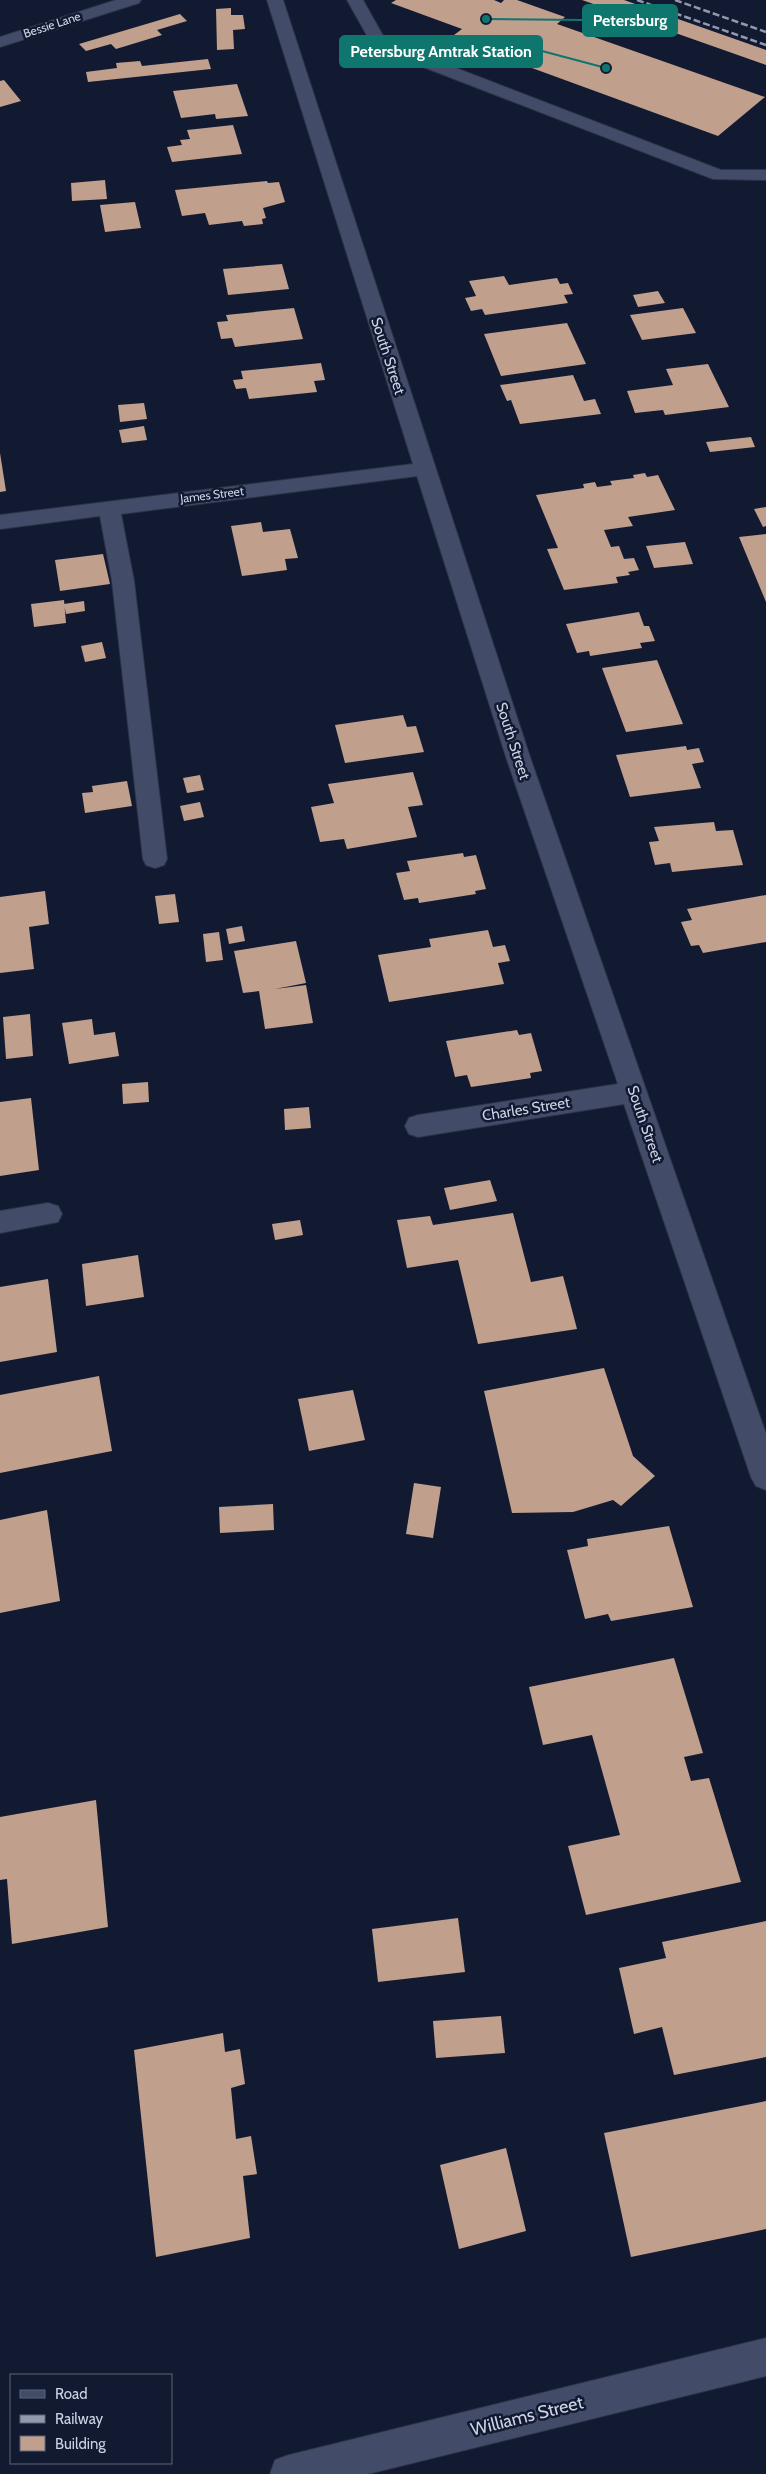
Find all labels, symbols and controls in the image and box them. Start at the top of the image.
callout: Petersburg [583,5,677,36]
street label: Bessie Lane [21,8,82,41]
text: Petersburg [593,11,667,30]
callout: Petersburg Amtrak Station [340,36,542,67]
text: Petersburg Amtrak Station [350,42,532,61]
street label: South Street [367,315,409,397]
street label: James Street [178,483,245,506]
street label: South Street [492,700,534,782]
street label: South Street [623,1083,667,1165]
street label: Charles Street [481,1093,571,1125]
legend [10,2374,172,2464]
text: Road [55,2385,88,2403]
street label: Williams Street [468,2391,586,2441]
text: Railway [55,2410,104,2428]
text: Building [55,2435,106,2453]

